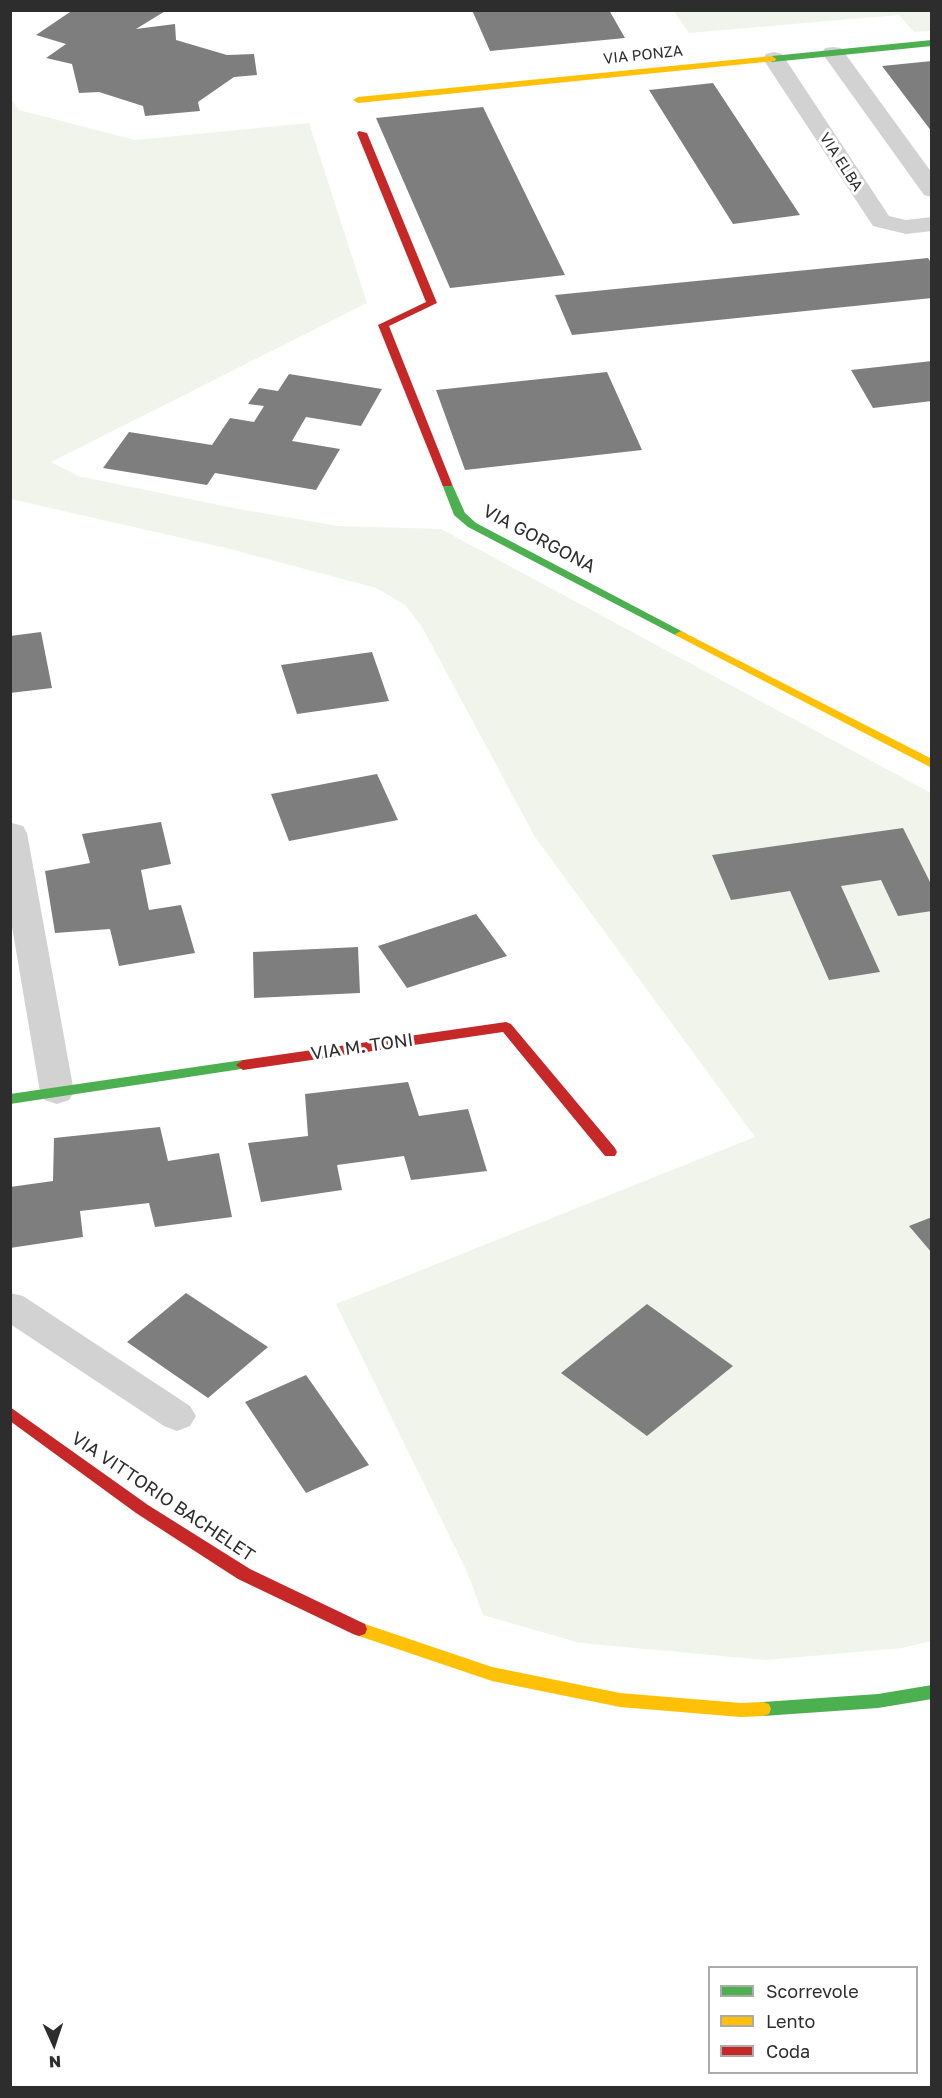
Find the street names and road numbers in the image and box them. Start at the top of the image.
street label: VIA PONZA [602,42,684,68]
street label: VIA ELBA [815,129,867,195]
street label: VIA GORGONA [479,500,599,578]
street label: VIA M. TONI [309,1029,415,1065]
street label: VIA VITTORIO BACHELET [67,1427,259,1567]

